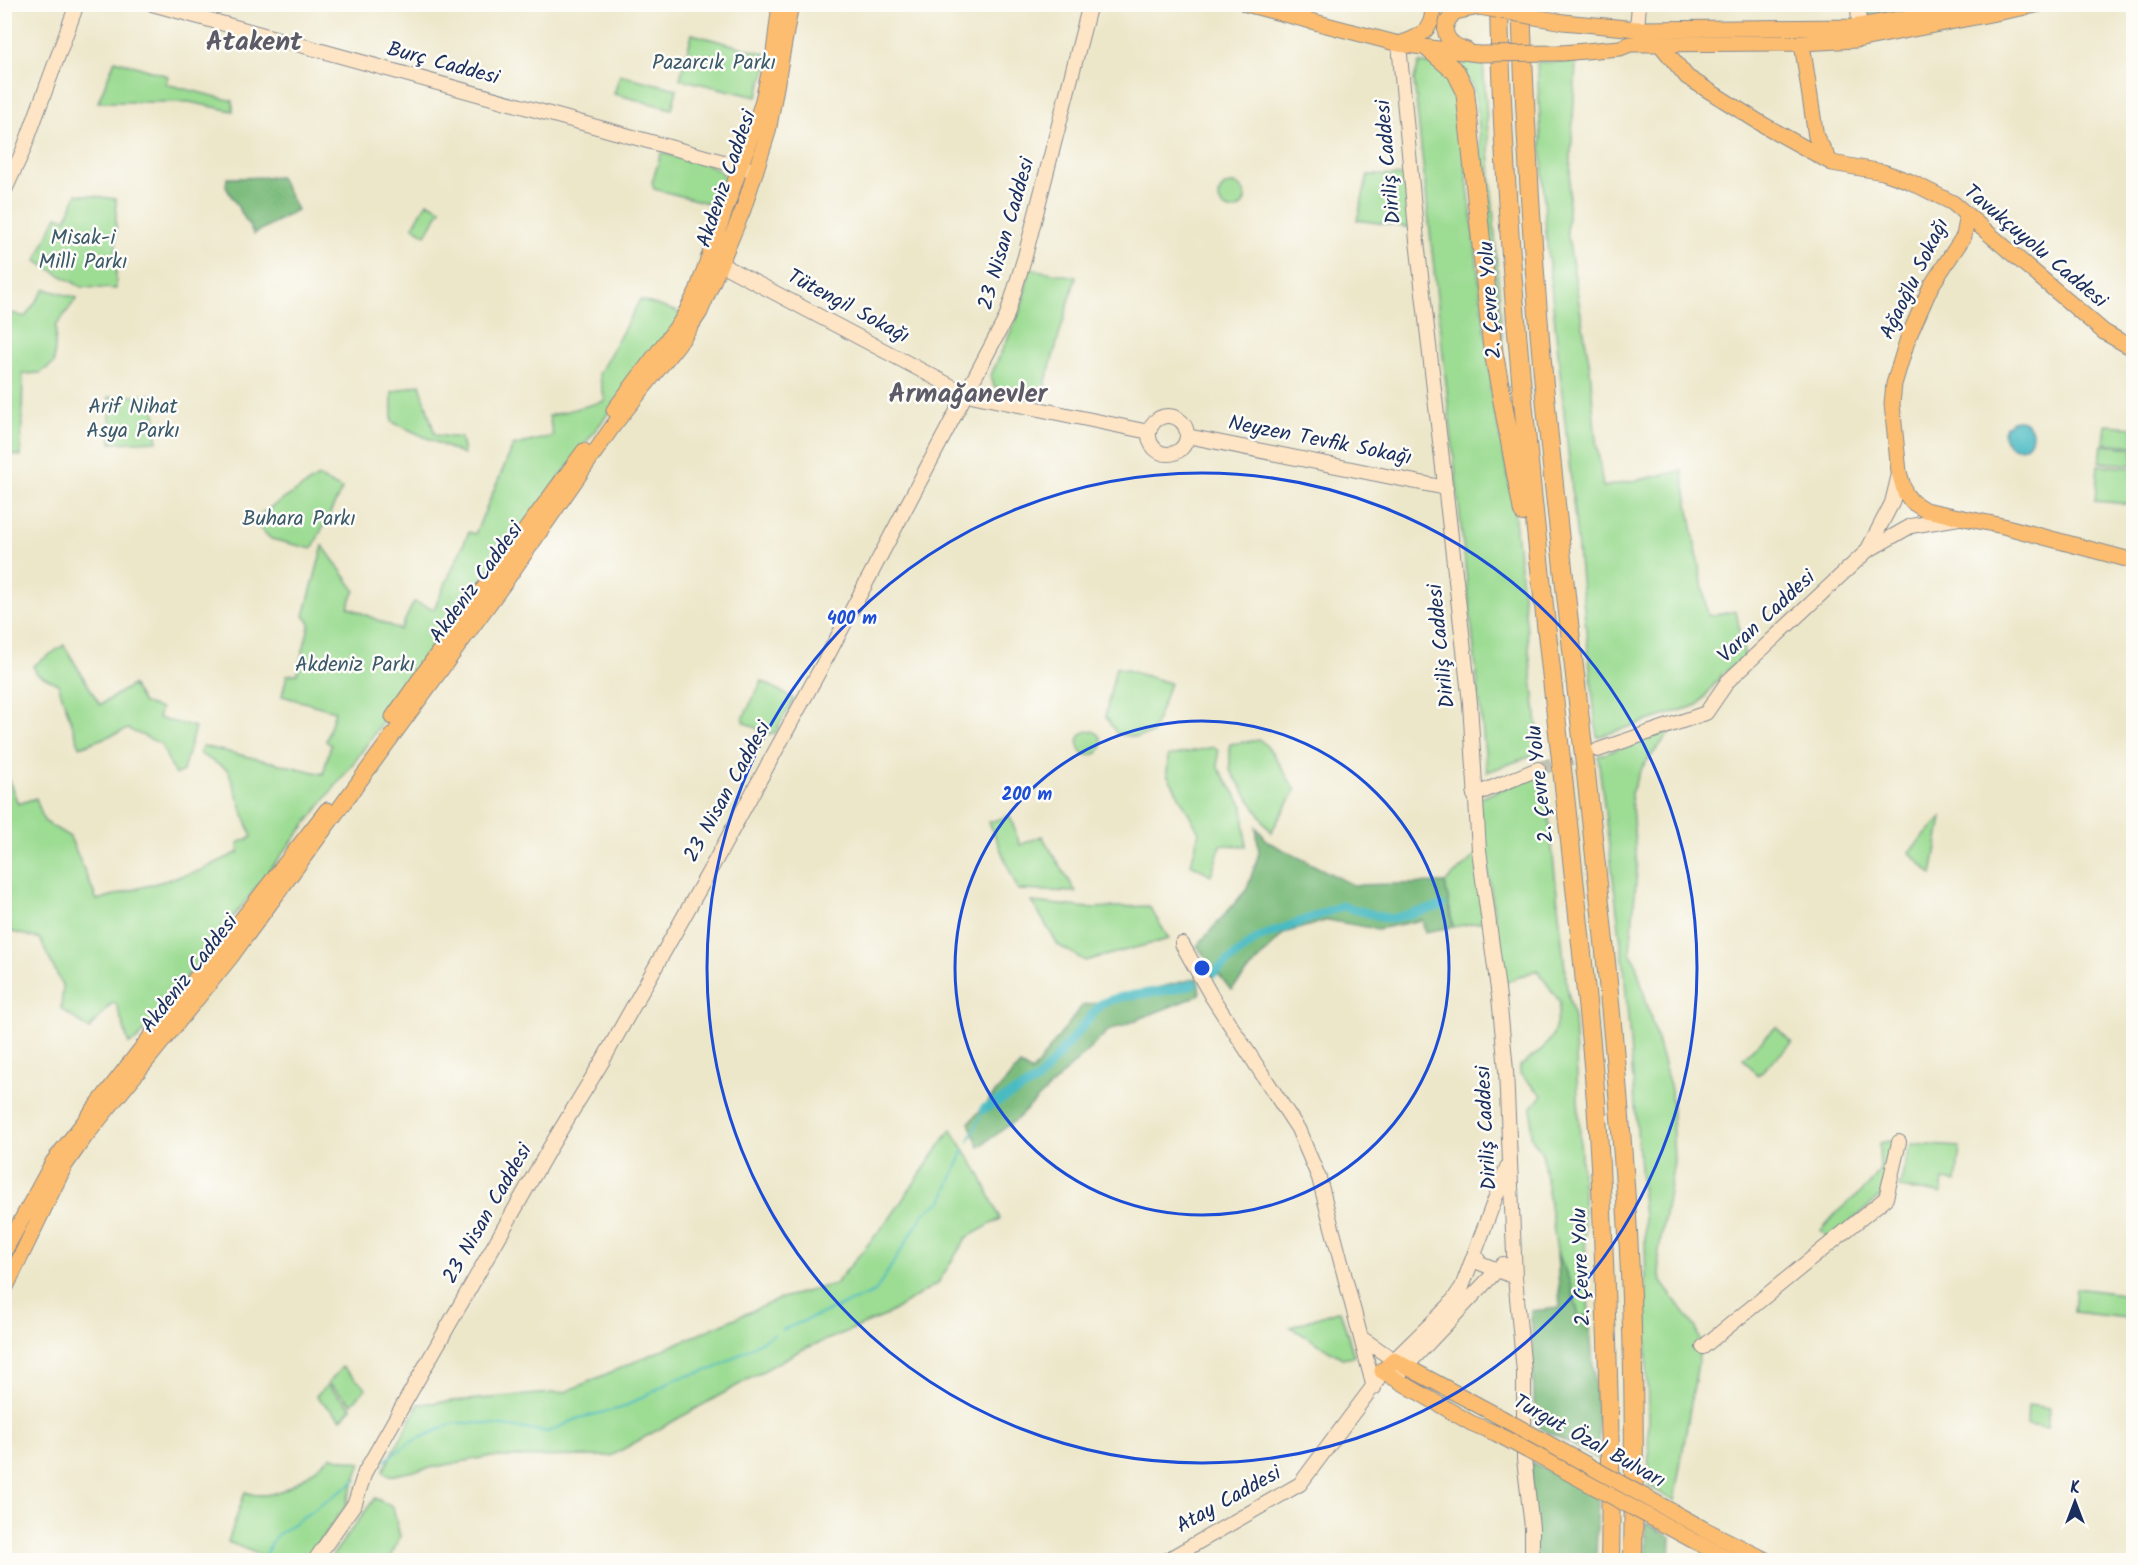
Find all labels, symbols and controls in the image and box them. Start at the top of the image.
district label: Atakent [206,21,303,64]
street label: Burç Caddesi [383,33,504,95]
park label: Pazarcık Parkı [652,47,776,80]
street label: Diriliş Caddesi [1367,97,1411,226]
street label: Akdeniz Caddesi [688,105,766,252]
street label: 23 Nisan Caddesi [969,153,1045,314]
street label: Tavukçuyolu Caddesi [1956,177,2115,318]
street label: Ağaoğlu Sokağı [1871,213,1959,345]
park label: Misak-i Milli Parkı [39,222,127,279]
street label: 2. Çevre Yolu [1470,240,1512,360]
street label: Tütengil Sokağı [781,261,915,353]
district label: Armağanevler [889,373,1049,416]
park label: Arif Nihat Asya Parkı [86,391,180,448]
street label: Neyzen Tevfik Sokağı [1225,407,1415,475]
park label: Buhara Parkı [242,503,356,536]
street label: Akdeniz Caddesi [422,515,533,651]
street label: Varan Caddesi [1710,562,1824,671]
street label: Diriliş Caddesi [1419,581,1465,710]
text: 400 m [827,605,877,634]
park label: Akdeniz Parkı [295,649,415,682]
street label: 23 Nisan Caddesi [676,714,781,869]
street label: 2. Çevre Yolu [1518,723,1564,845]
text: 200 m [1002,781,1053,810]
street label: Akdeniz Caddesi [133,907,248,1041]
centre of rings [1192,958,1212,978]
street label: Diriliş Caddesi [1467,1064,1507,1191]
street label: 23 Nisan Caddesi [434,1137,542,1290]
street label: 2. Çevre Yolu [1563,1207,1601,1327]
street label: Turgut Özal Bulvarı [1507,1386,1671,1498]
street label: Atay Caddesi [1170,1457,1289,1543]
north arrow [2045,1472,2105,1532]
text: K [2070,1476,2080,1501]

